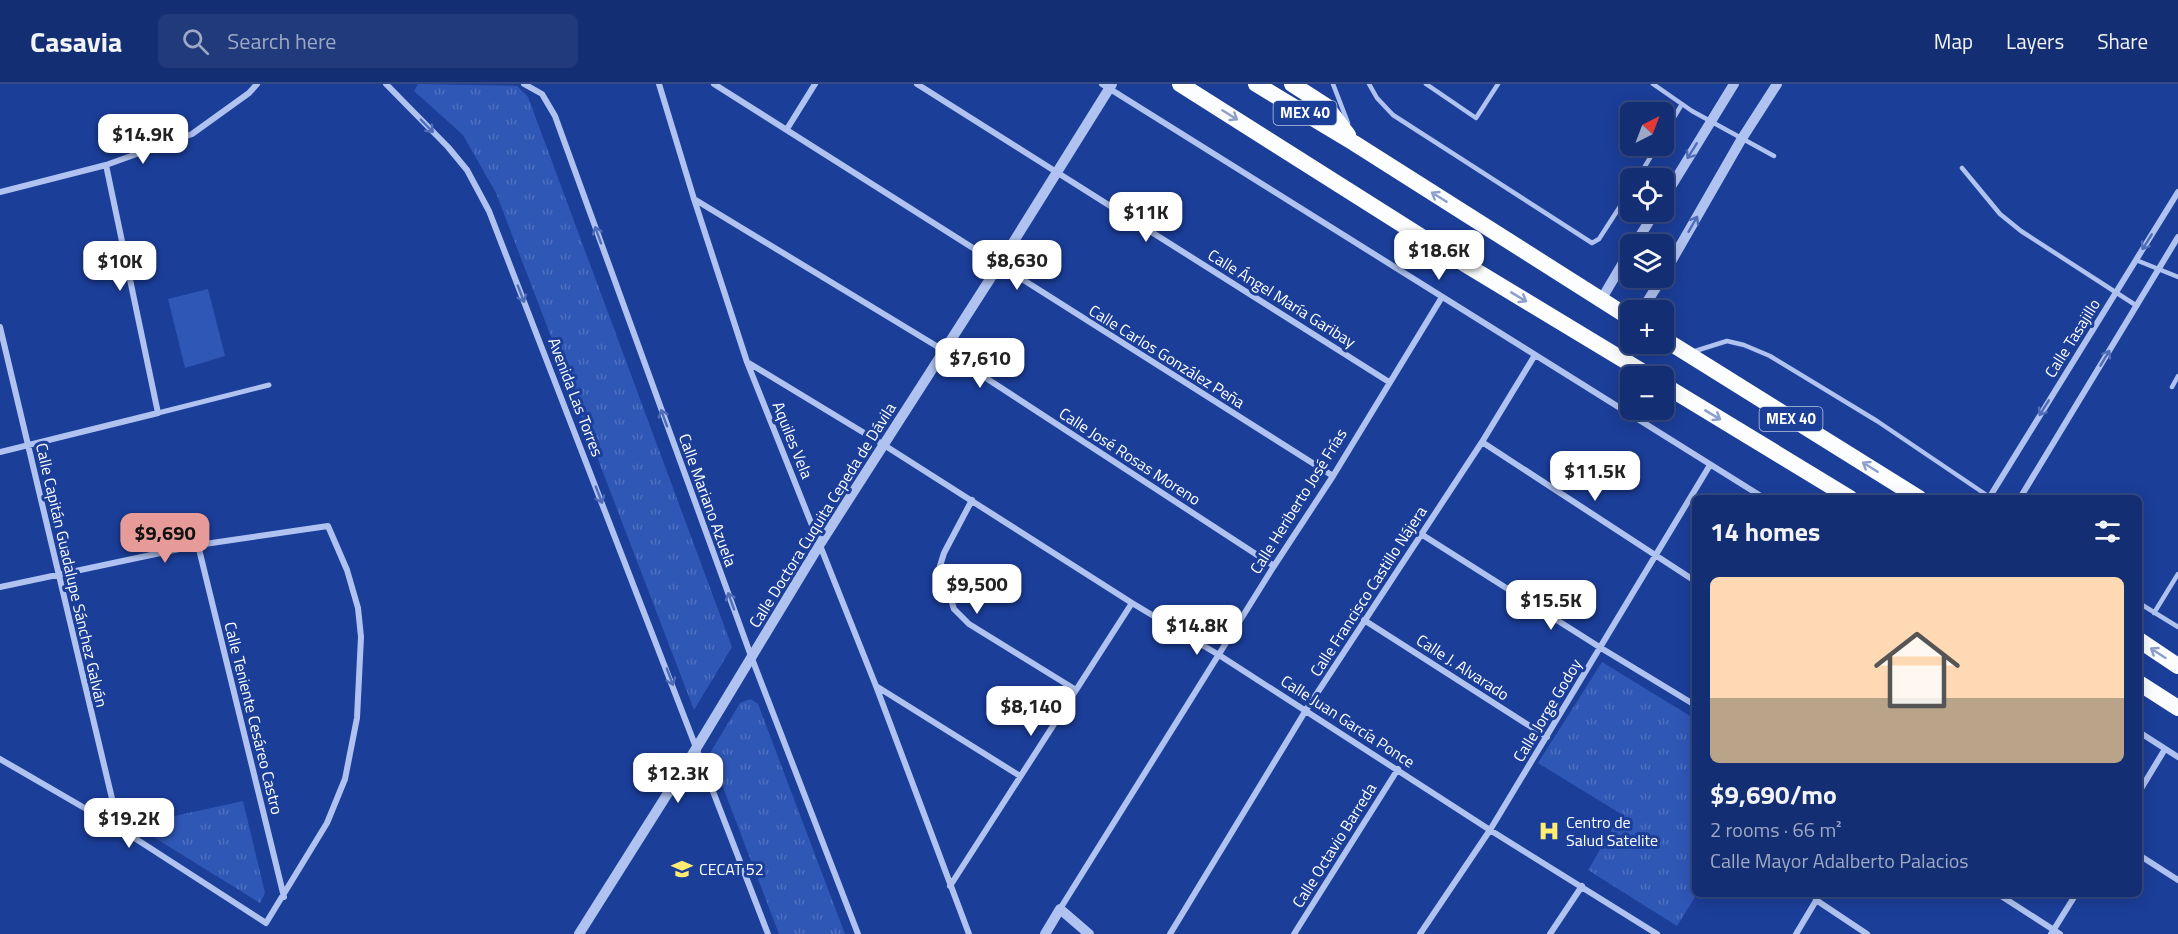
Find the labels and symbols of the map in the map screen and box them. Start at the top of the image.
road number: MEX 40 [1274,101,1336,125]
north arrow [1620,102,1674,156]
one-way arrow [1221,110,1238,122]
pin: $14.9K [94,114,192,165]
one-way arrow [420,118,435,133]
one-way arrow [1686,142,1698,159]
one-way arrow [1431,190,1448,203]
pin: $11K [1110,192,1182,243]
one-way arrow [1688,215,1699,233]
one-way arrow [592,226,603,245]
pin: $18.6K [1390,230,1488,281]
one-way arrow [2141,233,2153,250]
pin: $8,630 [968,240,1066,291]
pin: $10K [84,241,156,292]
street label: Calle Ángel María Garibay [1203,243,1361,353]
one-way arrow [516,284,527,303]
one-way arrow [1510,292,1527,304]
street label: Calle Tasajillo [2038,294,2106,382]
street label: Calle Carlos González Peña [1084,298,1250,414]
street label: Avenida Las Torres [542,334,610,460]
pin: $7,610 [931,338,1029,389]
one-way arrow [2100,350,2112,367]
street label: Calle Doctora Cuquita Cepeda de Dávila [743,398,901,632]
street label: Aquiles Vela [767,398,819,482]
one-way arrow [2038,399,2050,416]
street label: Calle José Rosas Moreno [1054,401,1206,511]
road number: MEX 40 [1760,407,1822,431]
one-way arrow [658,409,669,428]
one-way arrow [1705,409,1722,422]
street label: Calle Heriberto José Frías [1243,423,1353,579]
street label: Calle Mariano Azuela [673,430,743,570]
street label: Calle Capitán Guadalupe Sánchez Galván [30,440,114,710]
pin: $11.5K [1546,451,1644,502]
one-way arrow [1862,461,1879,473]
one-way arrow [595,485,606,504]
street label: Calle Francisco Castillo Nájera [1304,501,1432,681]
pin: $9,690 [116,513,214,564]
pin: $9,500 [928,564,1026,615]
pin: $15.5K [1502,580,1600,631]
one-way arrow [724,593,735,611]
pin: $14.8K [1148,605,1246,656]
street label: Calle Teniente Cesáreo Castro [218,619,290,817]
street label: Calle J. Alvarado [1412,628,1514,706]
one-way arrow [2151,647,2167,659]
street label: Calle Jorge Godoy [1507,654,1587,766]
one-way arrow [665,667,676,686]
street label: Calle Juan García Ponce [1276,669,1420,773]
pin: $8,140 [982,686,1080,737]
pin: $12.3K [629,753,727,804]
street label: Calle Octavio Barreda [1286,778,1382,912]
pin: $19.2K [80,798,178,849]
place label: Centro de Salud Satelite [1566,810,1658,852]
hospital icon: Centro de Salud Satelite [1537,819,1561,843]
school or university icon: CECAT 52 [670,857,694,881]
place label: CECAT 52 [699,857,764,881]

